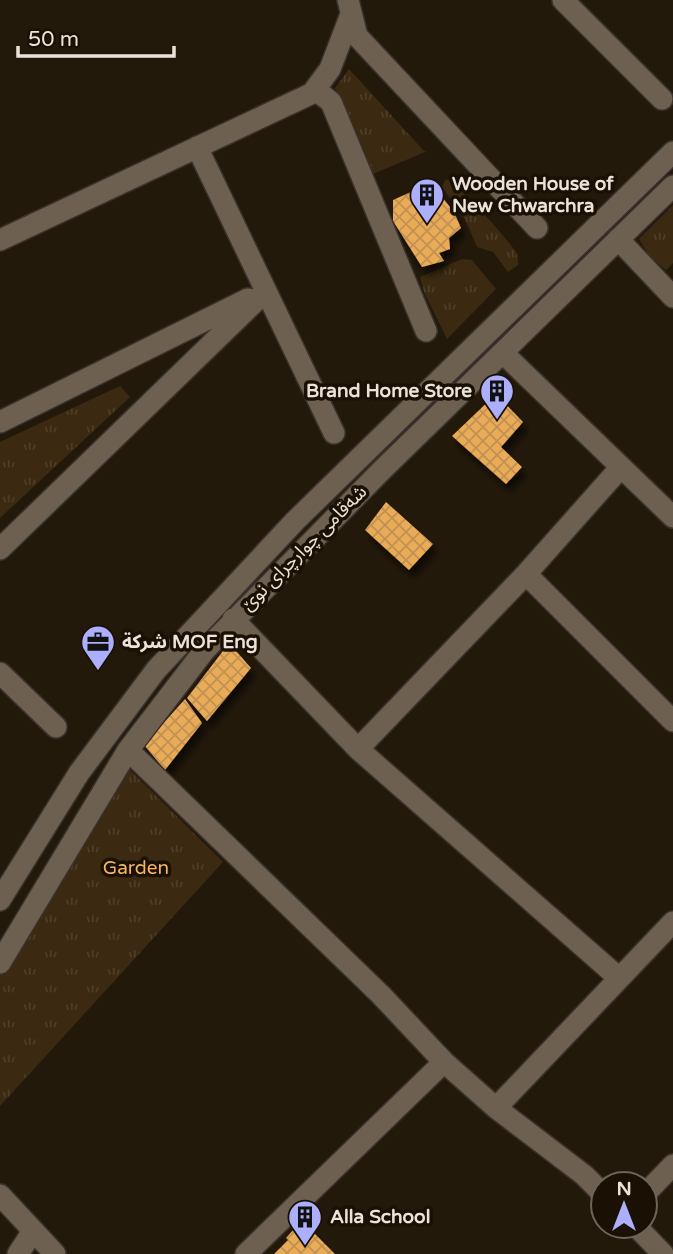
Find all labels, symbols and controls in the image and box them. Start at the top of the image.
scale bar [18,14,173,58]
text: 50 m [28,27,79,52]
place label: Wooden House of New Chwarchra [452,173,614,217]
building icon: Wooden House of New Chwarchra [408,176,446,225]
building icon: Brand Home Store [478,372,516,421]
place label: Brand Home Store [306,380,472,402]
street label: شەقامی چوارچرای نوێ [237,481,372,616]
office icon: شركة MOF Eng [79,623,117,672]
place label: شركة MOF Eng [122,631,258,654]
park label: Garden [103,857,169,879]
north arrow [589,1170,659,1240]
text: N [616,1178,632,1200]
building icon: Alla School [286,1198,324,1247]
place label: Alla School [330,1206,430,1228]

